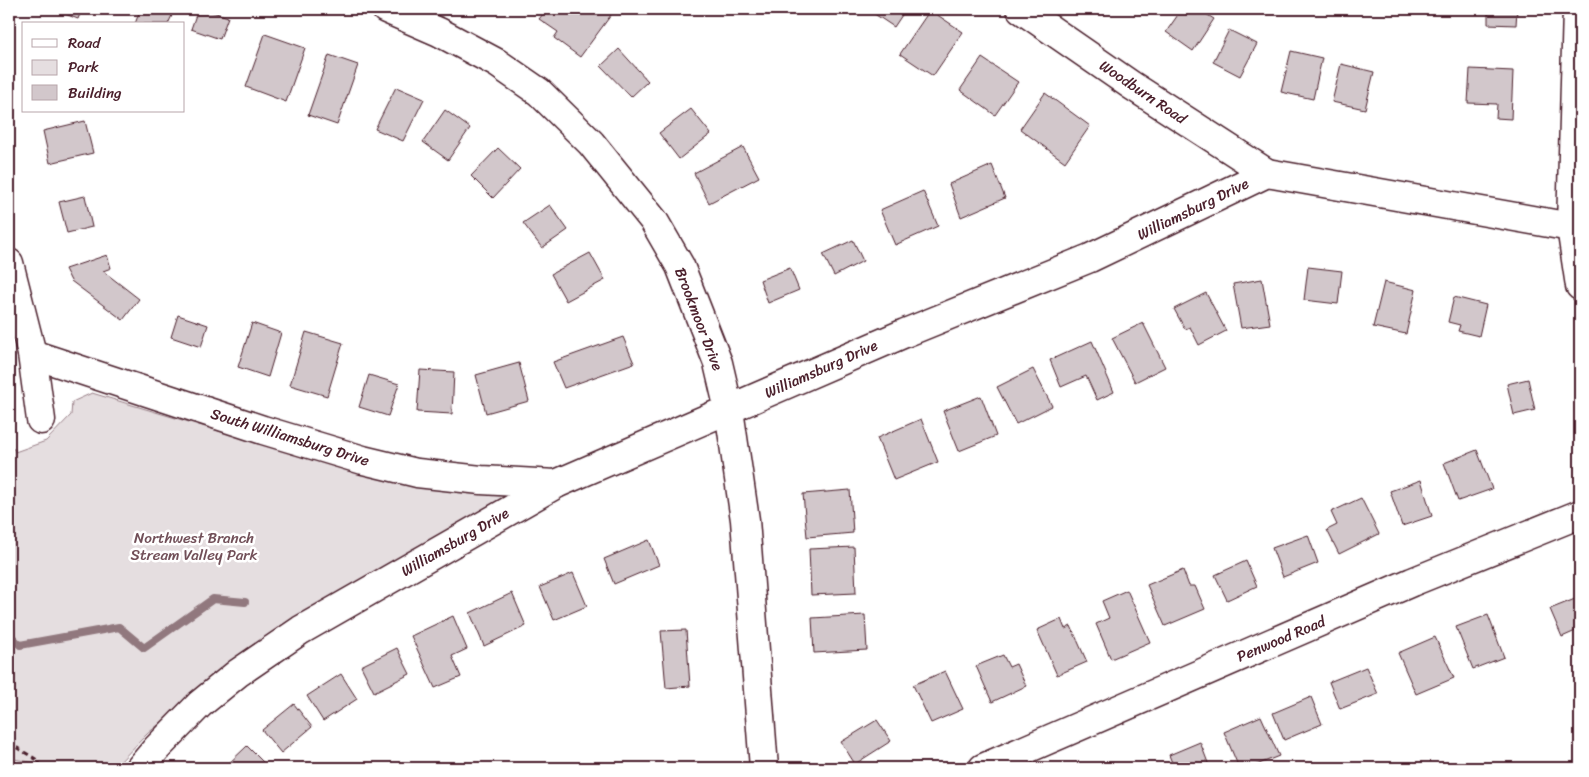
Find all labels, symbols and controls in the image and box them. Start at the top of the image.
legend [22,22,185,112]
text: Road [68,30,101,56]
street label: Woodburn Road [1094,53,1193,132]
text: Park [68,54,99,80]
text: Building [68,80,122,106]
street label: Williamsburg Drive [1133,171,1253,247]
street label: Brookmoor Drive [667,264,731,374]
street label: Williamsburg Drive [760,332,882,406]
street label: South Williamsburg Drive [207,400,373,474]
street label: Williamsburg Drive [396,500,514,584]
park label: Northwest Branch Stream Valley Park [131,525,257,568]
street label: Penwood Road [1233,608,1330,669]

